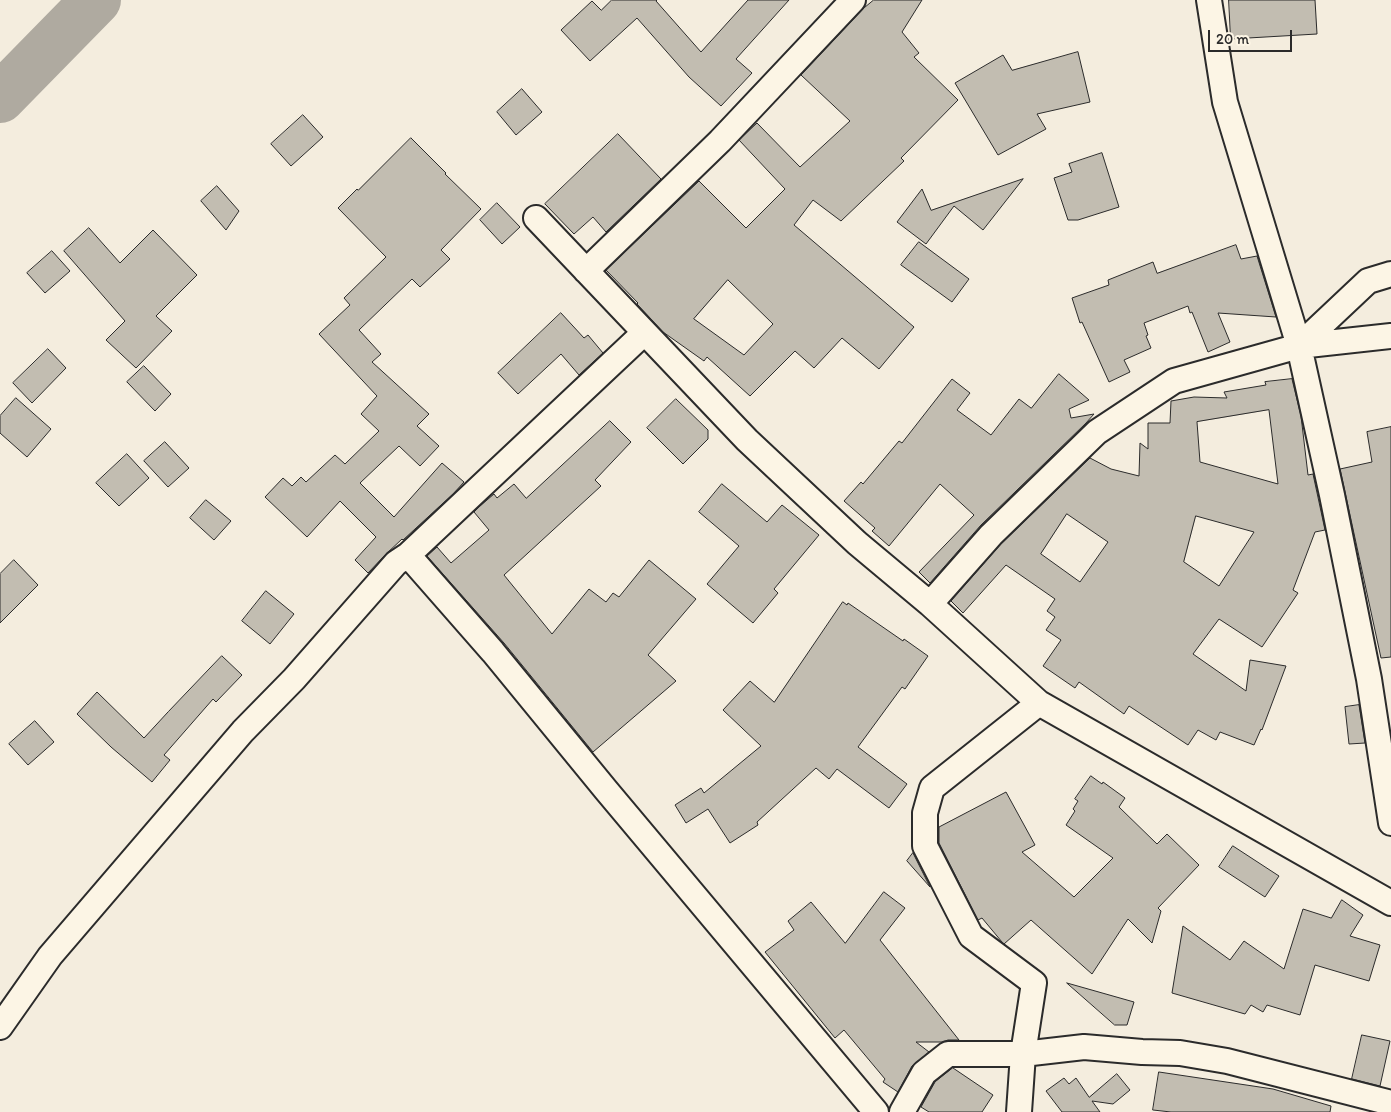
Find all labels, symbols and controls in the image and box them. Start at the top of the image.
scale bar [1211,20,1295,52]
text: 20 m [1216,30,1249,48]

